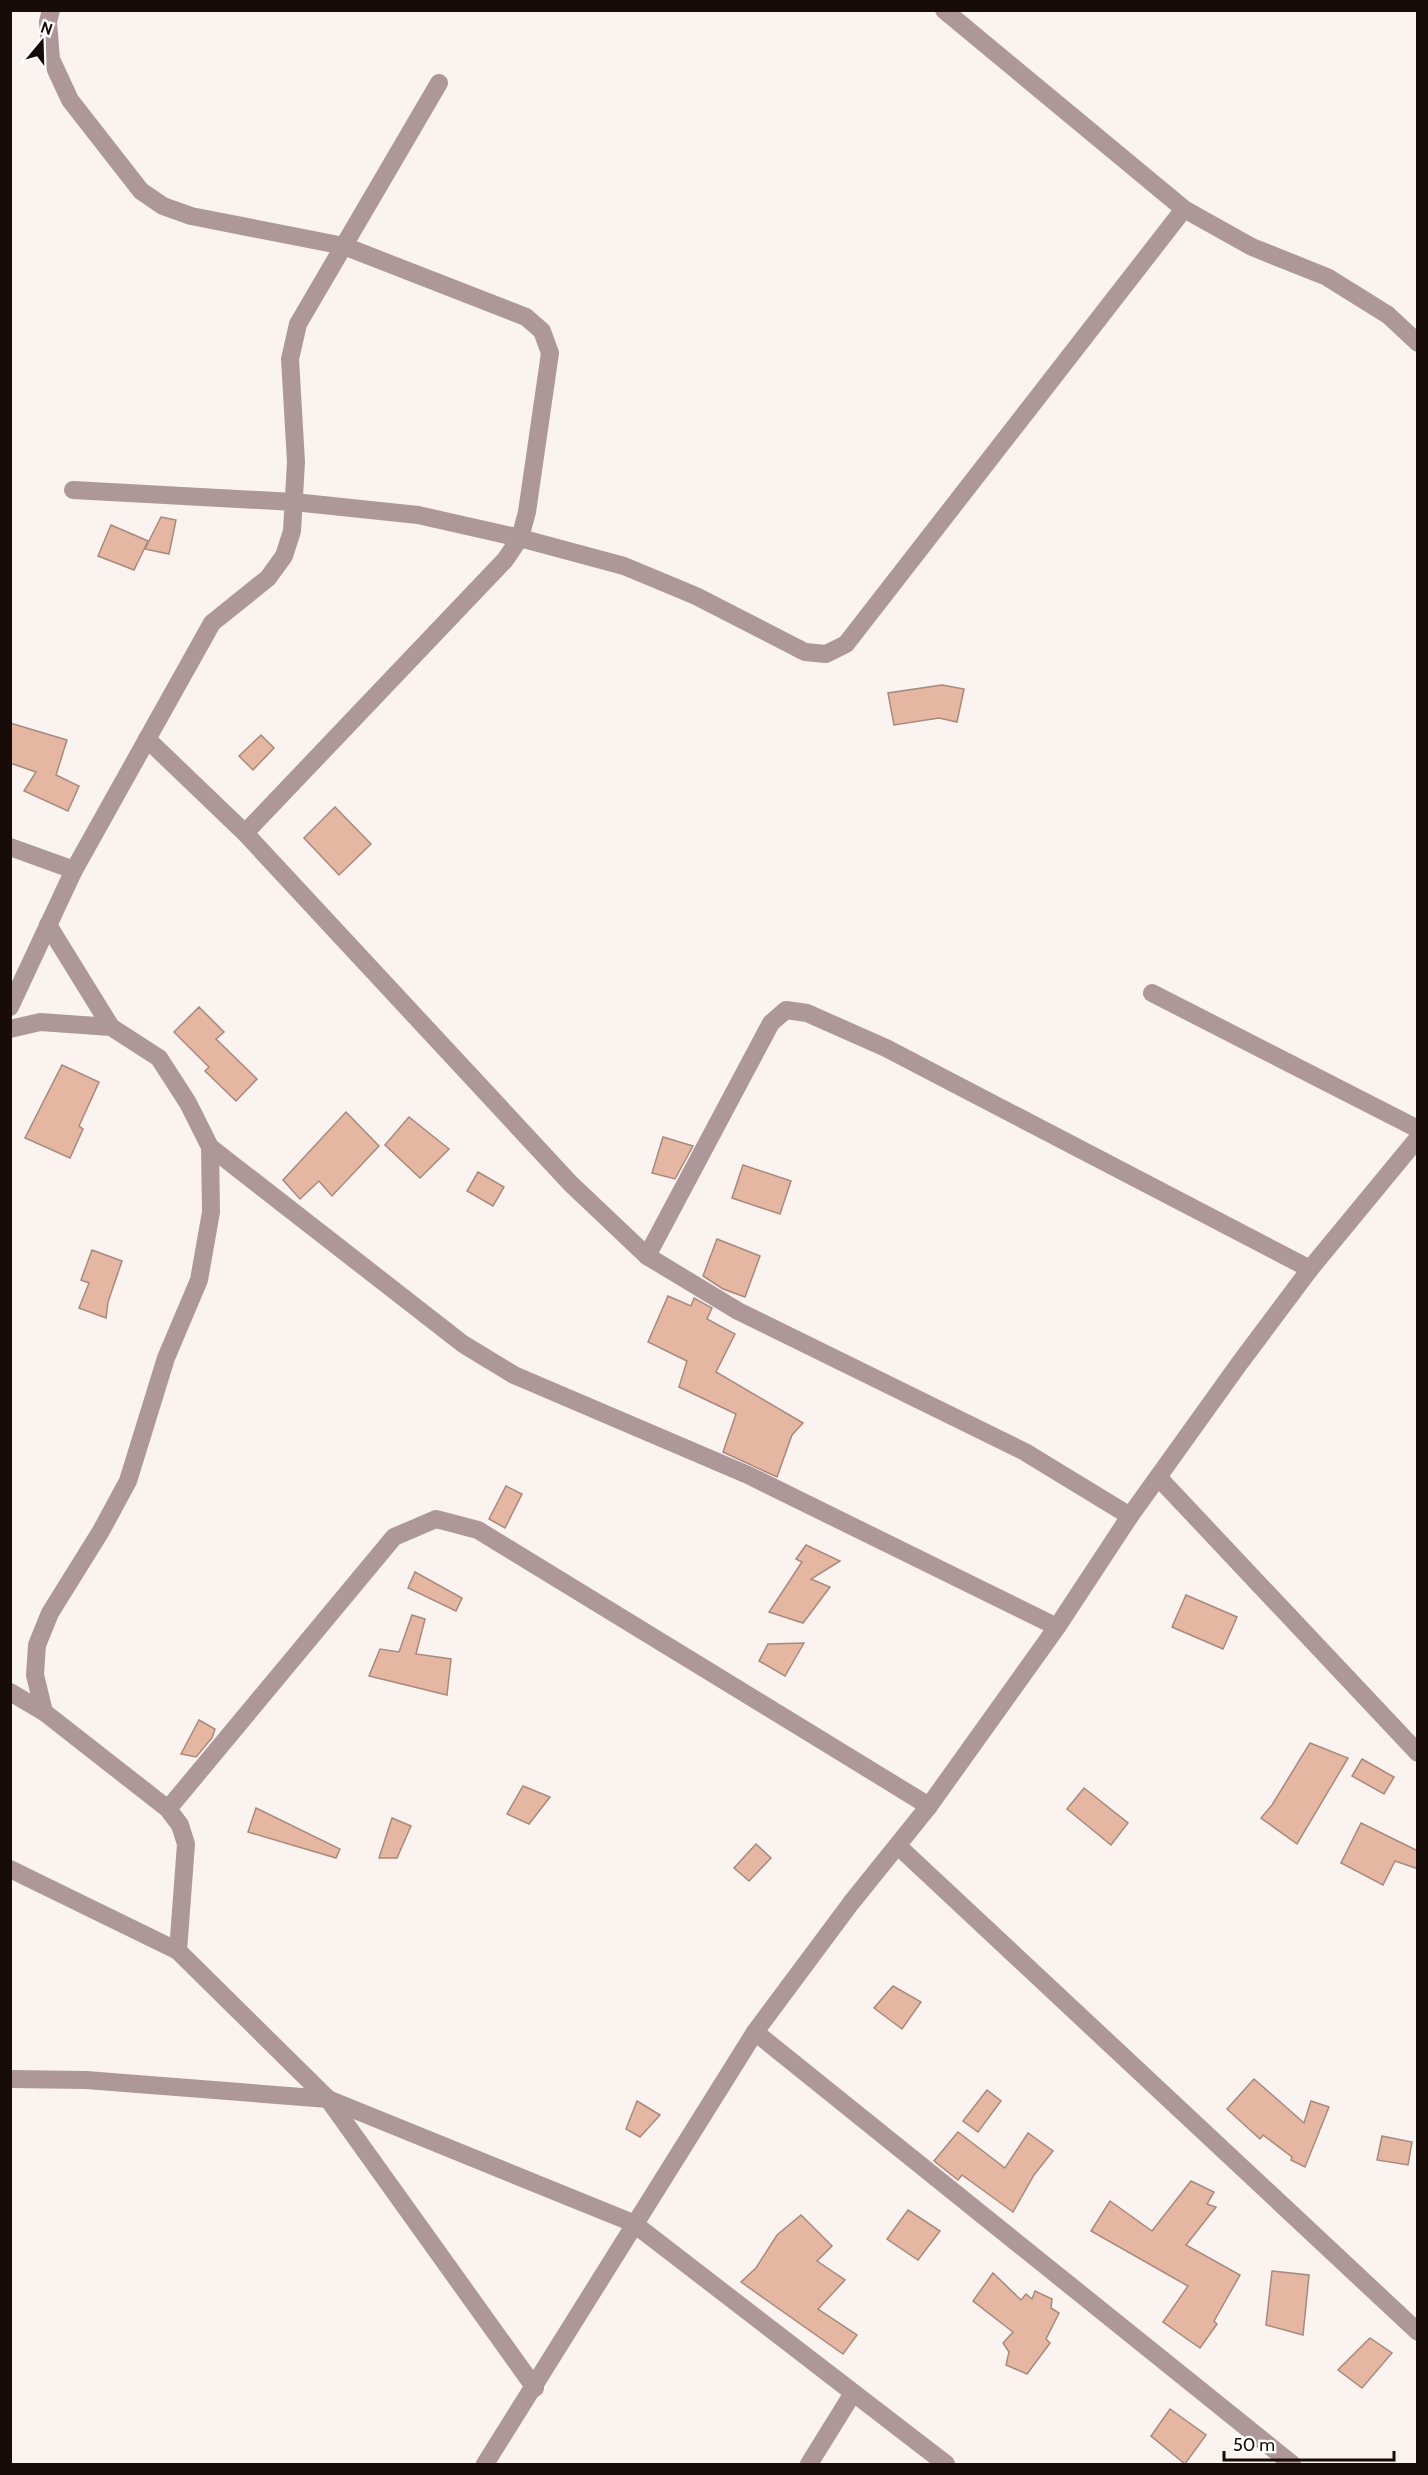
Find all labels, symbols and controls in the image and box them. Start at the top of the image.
north arrow [12,12,72,72]
text: N [38,17,55,39]
scale bar [1224,2424,1394,2462]
text: 50 m [1233,2434,1275,2456]

